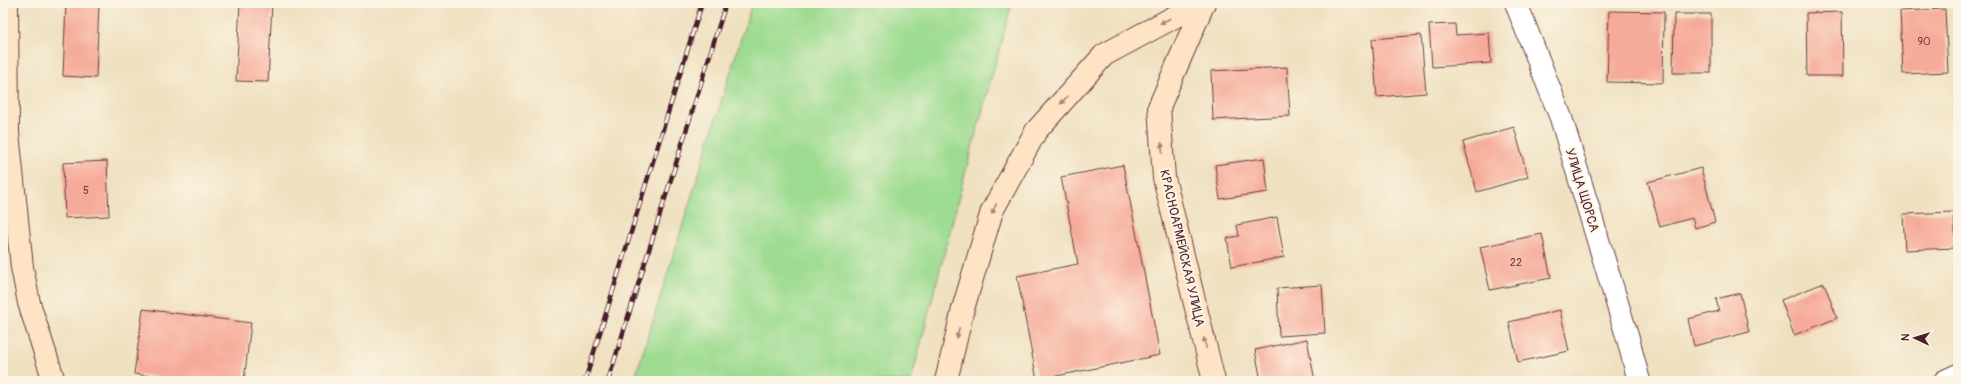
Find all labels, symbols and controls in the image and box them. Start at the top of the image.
one-way arrow [1159,18,1171,25]
house number: 90 [1917,35,1931,48]
one-way arrow [1059,94,1068,105]
one-way arrow [1158,142,1165,154]
street label: УЛИЦА ЩОРСА [1562,147,1603,235]
street label: КРАСНОАРМЕЙСКАЯ УЛИЦА [1156,168,1208,329]
house number: 5 [83,184,89,197]
one-way arrow [991,203,997,214]
house number: 22 [1510,256,1522,269]
north arrow [1895,318,1935,358]
one-way arrow [954,327,960,339]
text: N [1899,333,1912,342]
one-way arrow [1201,337,1207,349]

